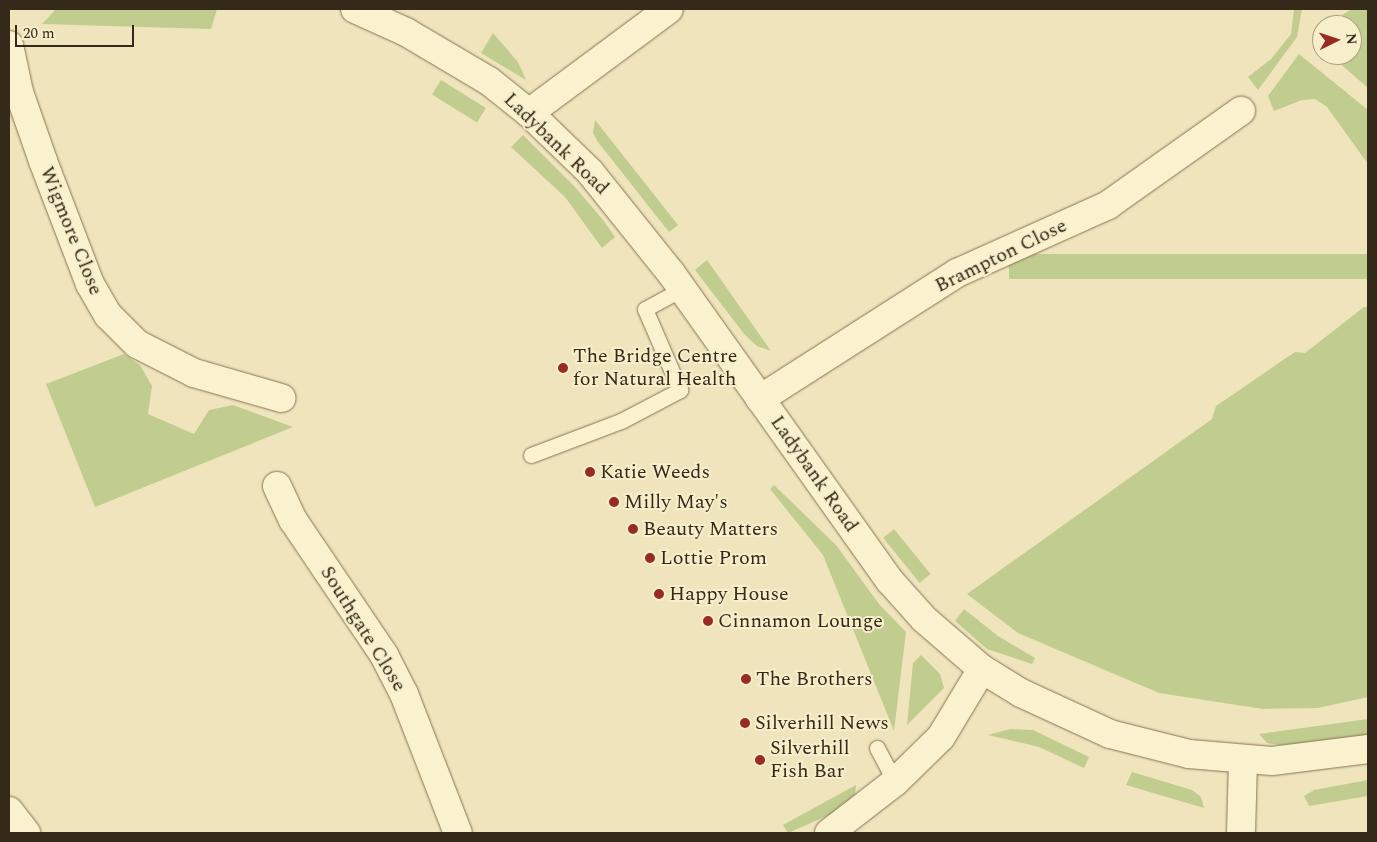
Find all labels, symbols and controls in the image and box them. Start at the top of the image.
scale bar [18,15,136,47]
north arrow [1312,15,1362,65]
text: 20 m [23,22,55,45]
text: N [1341,33,1362,45]
street label: Ladybank Road [498,88,614,200]
street label: Wigmore Close [34,163,108,299]
street label: Brampton Close [931,214,1071,298]
place label: The Bridge Centre for Natural Health [573,344,737,391]
marker: The Bridge Centre for Natural Health [557,362,569,374]
street label: Ladybank Road [765,411,863,537]
place label: Katie Weeds [600,460,710,484]
marker: Katie Weeds [584,466,596,478]
place label: Milly May's [624,490,728,514]
marker: Milly May's [608,496,620,508]
place label: Beauty Matters [643,517,778,541]
marker: Beauty Matters [627,523,639,535]
place label: Lottie Prom [660,546,767,570]
marker: Lottie Prom [644,552,656,564]
street label: Southgate Close [315,562,411,696]
place label: Happy House [669,582,789,606]
marker: Happy House [653,588,665,600]
place label: Cinnamon Lounge [718,609,883,633]
marker: Cinnamon Lounge [702,615,714,627]
place label: The Brothers [756,667,873,691]
marker: The Brothers [740,673,752,685]
place label: Silverhill News [755,711,889,735]
marker: Silverhill News [739,717,751,729]
place label: Silverhill Fish Bar [770,736,850,783]
marker: Silverhill Fish Bar [754,754,766,766]

